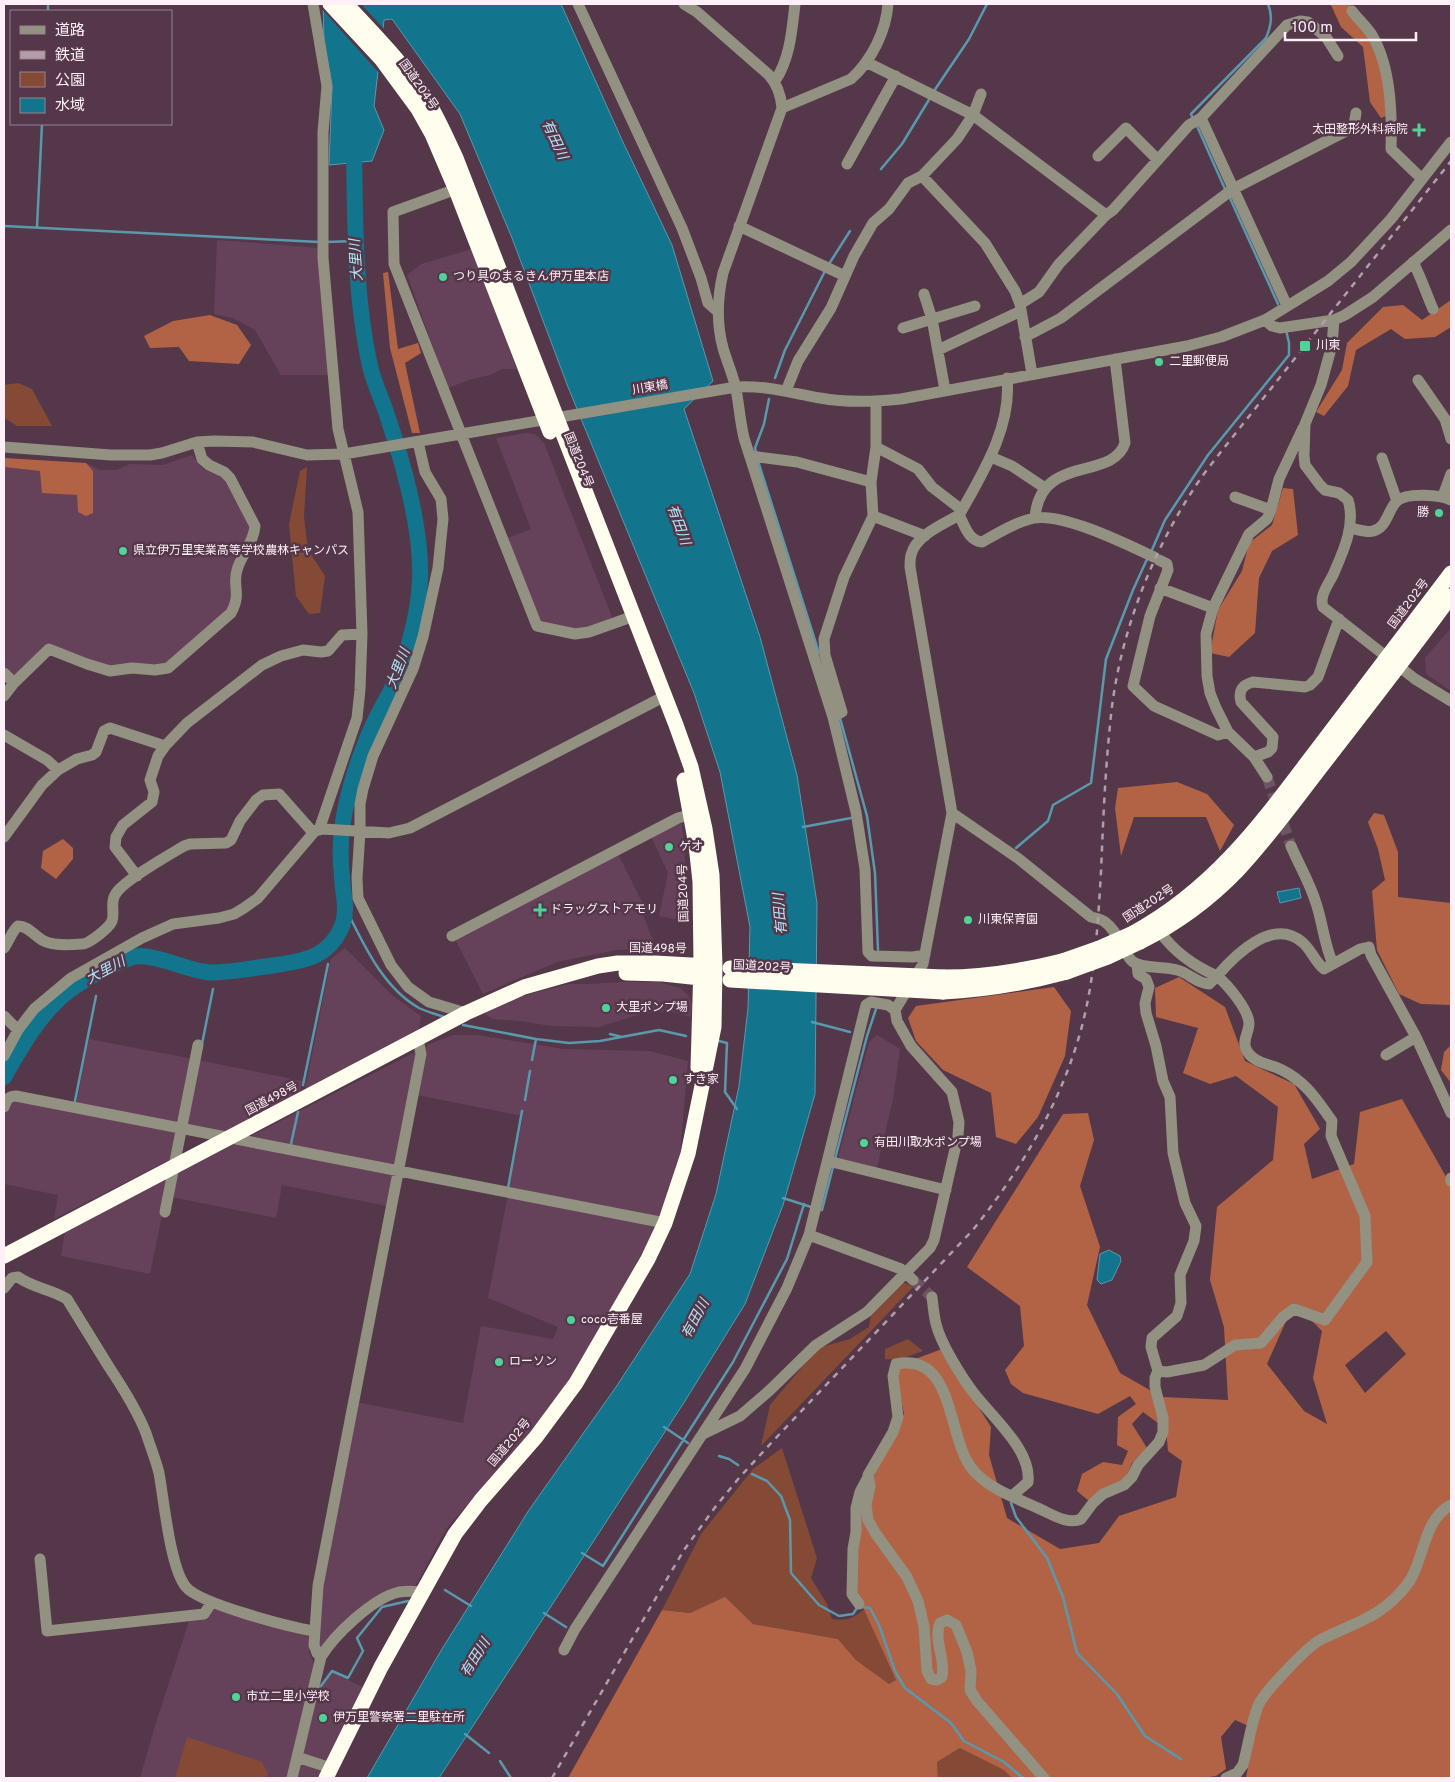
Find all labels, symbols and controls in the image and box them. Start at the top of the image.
legend [10,10,172,125]
scale bar [1285,10,1416,42]
text: 100 m [1292,19,1333,38]
text: 道路 [55,22,85,41]
text: 鉄道 [55,47,85,66]
street label: 国道204号 [395,56,441,114]
text: 公園 [55,72,85,91]
text: 水域 [55,97,85,116]
water label: 有田川 [537,117,571,164]
place label: 太田整形外科病院 [1312,122,1408,138]
marker: 太田整形外科病院 [1412,123,1426,137]
water label: 大里川 [347,236,367,282]
place label: つり具のまるきん伊万里本店 [453,269,609,285]
marker: つり具のまるきん伊万里本店 [437,271,449,283]
place label: 川東 [1316,338,1340,354]
marker: 川東 [1298,339,1312,353]
place label: 二里郵便局 [1169,354,1229,370]
marker: 二里郵便局 [1153,356,1165,368]
street label: 川東橋 [631,377,669,399]
street label: 国道204号 [560,430,596,490]
water label: 有田川 [663,502,694,550]
place label: 勝 [1417,505,1429,521]
marker: 勝 [1433,507,1445,519]
place label: 県立伊万里実業高等学校農林キャンパス [133,543,349,559]
marker: 県立伊万里実業高等学校農林キャンパス [117,545,129,557]
street label: 国道202号 [1385,576,1433,632]
water label: 大里川 [384,644,415,692]
place label: ゲオ [679,839,703,855]
marker: ゲオ [663,841,675,853]
street label: 国道204号 [675,863,693,923]
street label: 国道202号 [1120,881,1178,927]
water label: 有田川 [771,890,791,936]
place label: ドラッグストアモリ [550,902,658,918]
marker: ドラッグストアモリ [534,904,546,916]
place label: 川東保育園 [978,912,1038,928]
marker: 川東保育園 [962,914,974,926]
street label: 国道498号 [629,940,687,958]
water label: 大里川 [83,953,130,988]
street label: 国道202号 [732,957,792,977]
place label: 大里ポンプ場 [616,1000,688,1016]
marker: 大里ポンプ場 [600,1002,612,1014]
place label: すき家 [683,1072,719,1088]
marker: すき家 [667,1074,679,1086]
street label: 国道498号 [243,1078,301,1120]
place label: 有田川取水ポンプ場 [874,1135,982,1151]
marker: 有田川取水ポンプ場 [858,1137,870,1149]
water label: 有田川 [679,1295,714,1342]
place label: coco壱番屋 [581,1312,643,1328]
marker: coco壱番屋 [565,1314,577,1326]
place label: ローソン [509,1354,557,1370]
marker: ローソン [493,1356,505,1368]
street label: 国道202号 [485,1415,535,1471]
water label: 有田川 [458,1634,495,1680]
place label: 市立二里小学校 [246,1689,330,1705]
marker: 市立二里小学校 [230,1691,242,1703]
place label: 伊万里警察署二里駐在所 [333,1710,465,1726]
marker: 伊万里警察署二里駐在所 [317,1712,329,1724]

